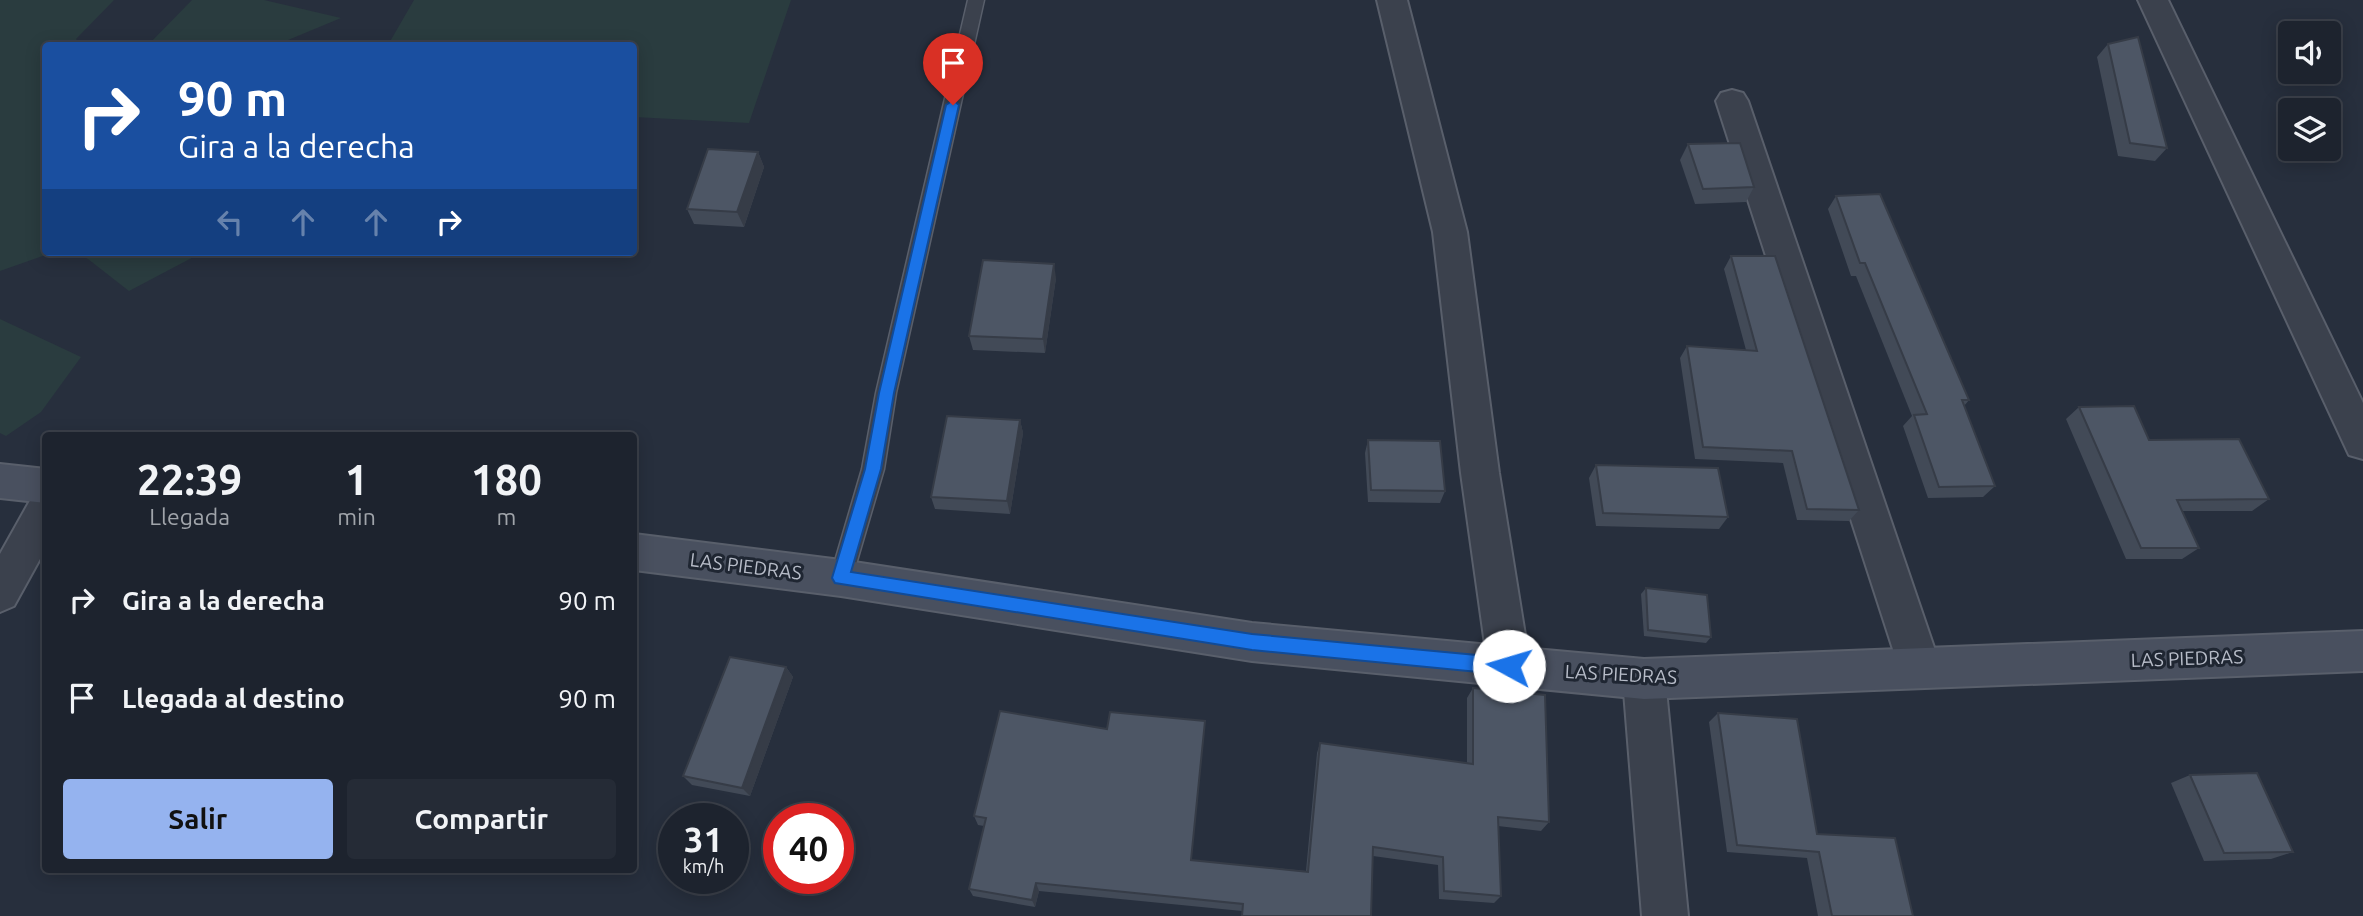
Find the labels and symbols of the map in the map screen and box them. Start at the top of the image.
pin [923,33,983,105]
street label: LAS PIEDRAS [689,548,803,584]
position arrow [1472,629,1546,703]
street label: LAS PIEDRAS [2130,645,2244,671]
street label: LAS PIEDRAS [1564,660,1678,688]
speed limit sign: 40 [763,803,854,894]

